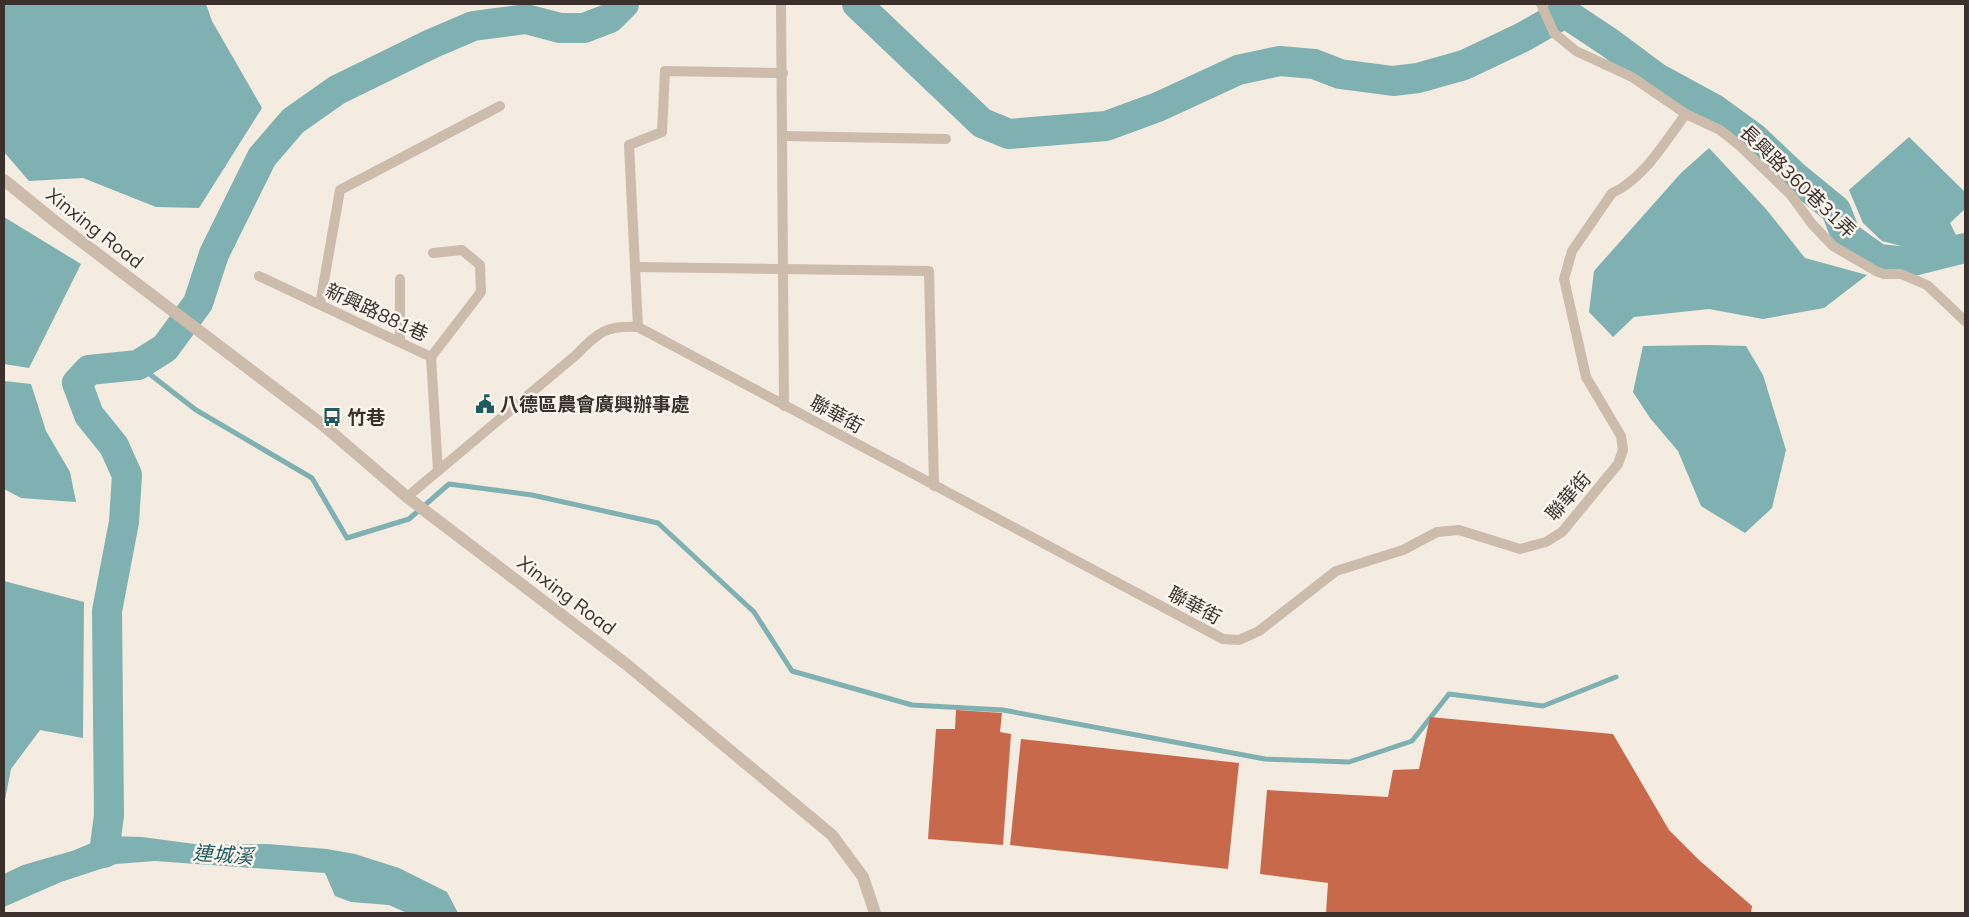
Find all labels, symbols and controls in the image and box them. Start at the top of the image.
street label: 長興路360巷31弄 [1735,120,1861,242]
street label: Xinxing Road [42,183,148,273]
street label: 新興路881巷 [322,278,432,346]
street label: 聯華街 [806,390,868,438]
place label: 八德區農會廣興辦事處 [500,392,690,416]
public building icon: 八德區農會廣興辦事處 [474,393,496,415]
place label: 竹巷 [347,405,386,429]
bus stop icon: 竹巷 [321,406,343,428]
street label: 聯華街 [1540,467,1596,525]
street label: Xinxing Road [513,550,621,640]
street label: 聯華街 [1164,581,1226,629]
water label: 連城溪 [192,839,257,869]

